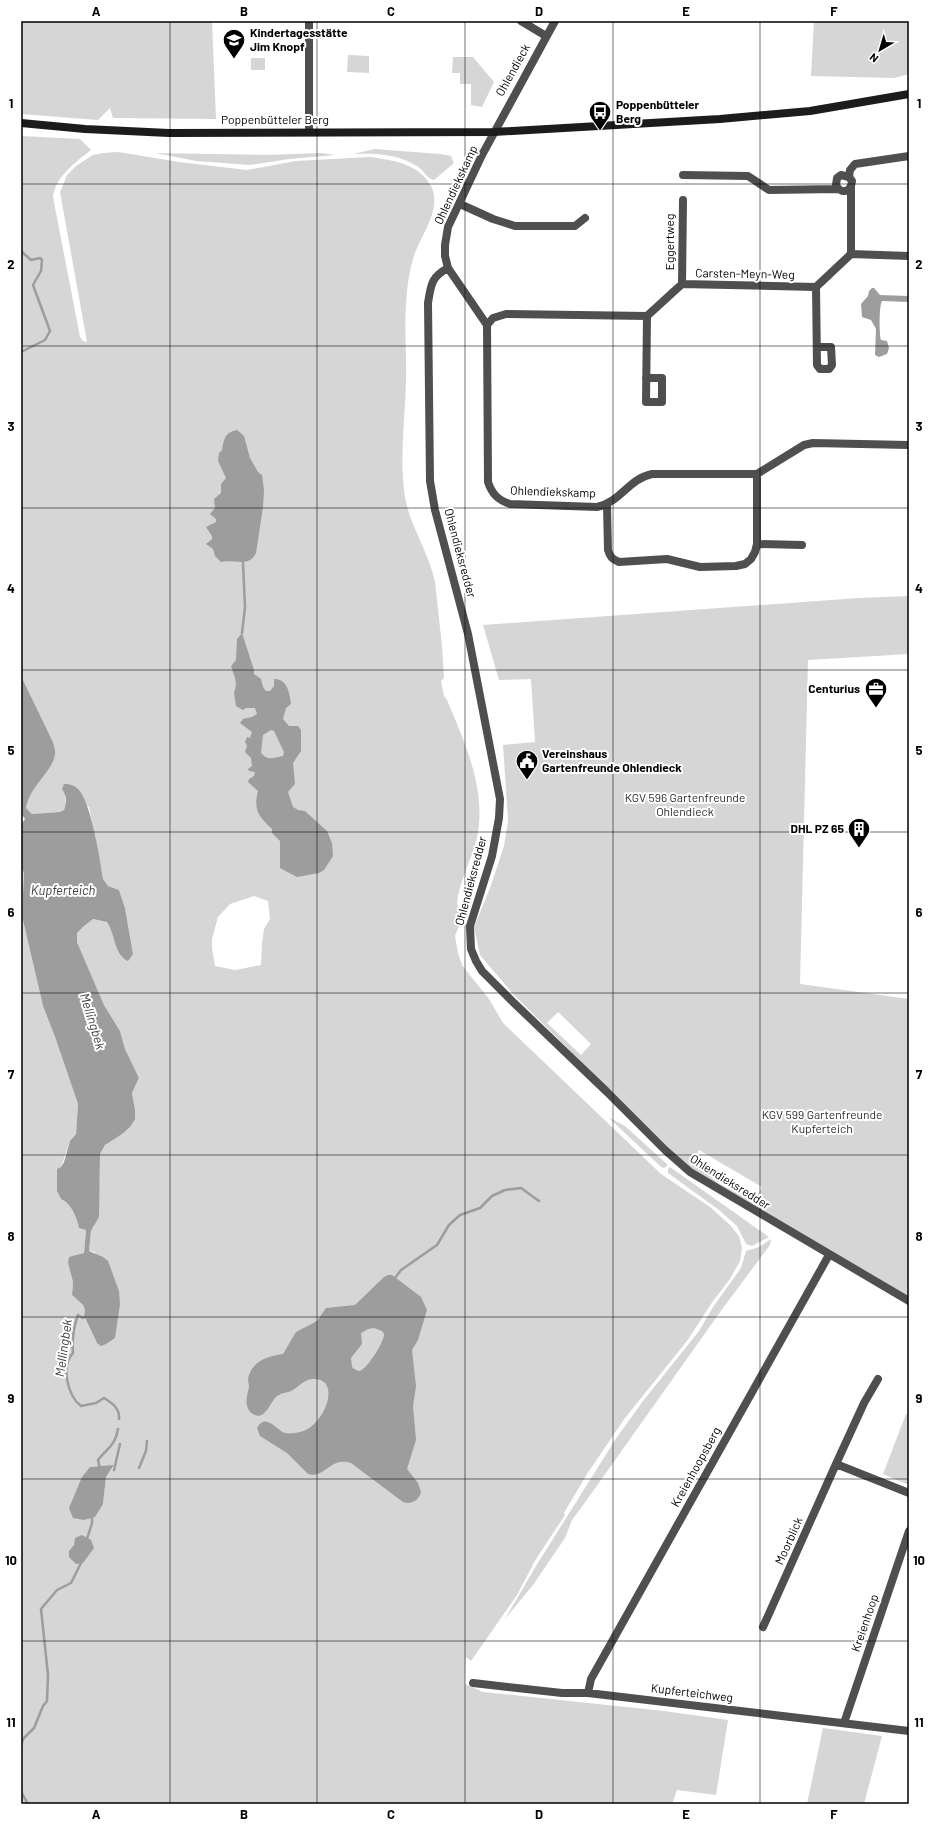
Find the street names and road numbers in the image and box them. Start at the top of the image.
street label: Ohlendieck [492,41,532,98]
street label: Poppenbütteler Berg [221,112,329,126]
street label: Ohlendiekskamp [431,143,480,226]
street label: Eggertweg [662,214,676,270]
street label: Carsten-Meyn-Weg [695,265,795,281]
street label: Ohlendiekskamp [510,483,596,499]
street label: Ohlendieksredder [442,507,480,599]
street label: Ohlendieksredder [451,834,489,927]
street label: Ohlendieksredder [688,1151,774,1212]
street label: Kreienhoopsberg [667,1424,723,1509]
street label: Moorblick [771,1515,805,1567]
street label: Kreienhoop [848,1592,880,1653]
street label: Kupferteichweg [650,1680,734,1704]

